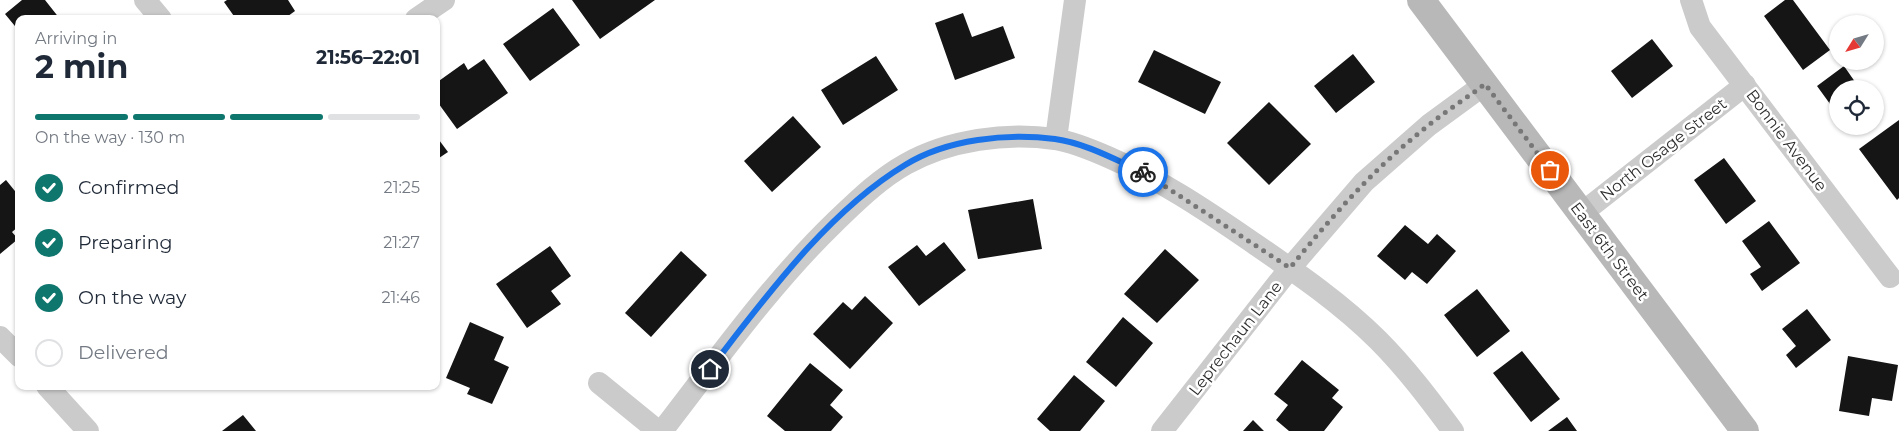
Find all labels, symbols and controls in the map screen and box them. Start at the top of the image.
north arrow [1829,15,1884,70]
map controls [1829,15,1884,135]
text: Arriving in [35,29,117,48]
text: 21:56–22:01 [316,46,420,69]
text: 2 min [35,47,128,86]
button: locate [1829,80,1884,135]
street label: Bonnie Avenue [1742,86,1831,195]
street label: North Osage Street [1596,94,1731,205]
text: On the way · 130 m [35,128,185,147]
courier [1118,147,1168,197]
pin [1529,149,1571,191]
icon: bag [1536,156,1564,184]
icon: bike [1129,158,1157,186]
icon: check [35,174,63,202]
text: Confirmed [78,176,179,199]
text: 21:25 [384,178,420,197]
street label: East 6th Street [1566,198,1653,305]
icon: check [35,229,63,257]
text: Preparing [78,231,173,254]
text: 21:27 [383,233,420,252]
street label: Leprechaun Lane [1185,277,1286,399]
icon: check [35,284,63,312]
text: On the way [78,286,186,309]
text: 21:46 [381,288,420,307]
text: Delivered [78,341,169,364]
pin [689,348,731,390]
icon: home [696,355,724,383]

